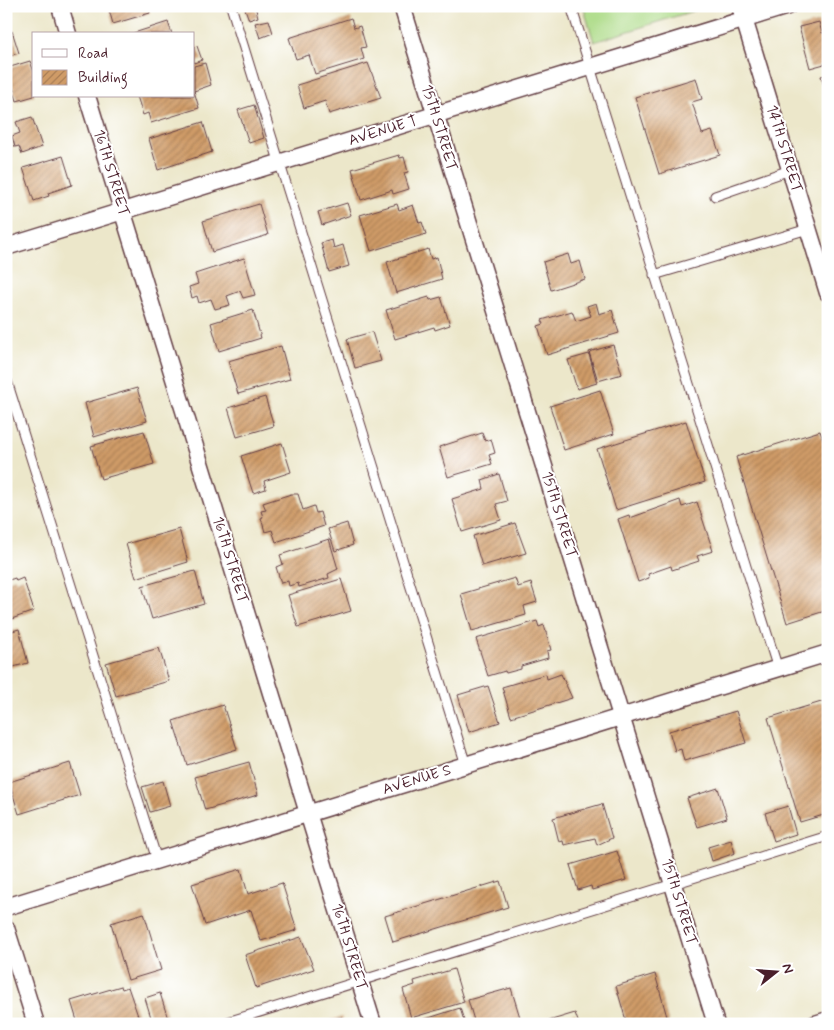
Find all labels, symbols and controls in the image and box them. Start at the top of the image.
legend [32,32,195,98]
text: Road [78,44,108,64]
text: Building [78,68,128,89]
street label: 15TH STREET [416,82,462,174]
street label: 14TH STREET [761,103,807,195]
street label: AVENUE T [346,111,420,151]
street label: 16TH STREET [88,127,134,219]
street label: 15TH STREET [536,469,582,561]
street label: 16TH STREET [207,514,253,606]
street label: AVENUE S [380,760,454,800]
street label: 15TH STREET [656,856,702,948]
street label: 16TH STREET [326,901,372,993]
north arrow [752,948,802,998]
text: N [778,961,797,976]

